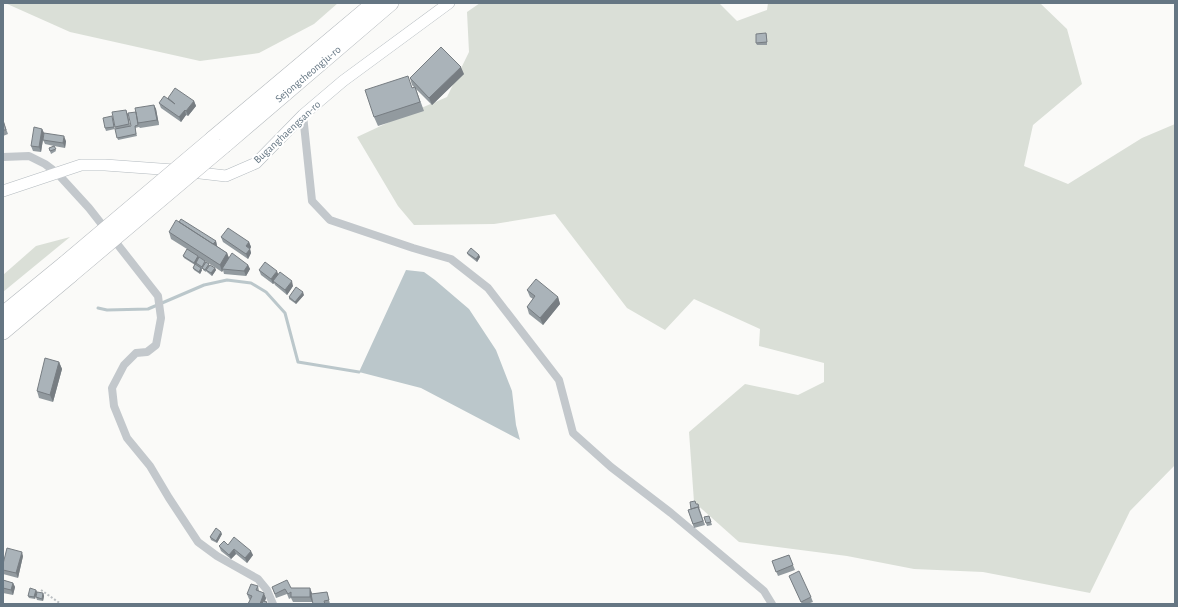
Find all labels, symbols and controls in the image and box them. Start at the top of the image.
street label: Sejongcheongju-ro [273,44,343,104]
street label: Buganghaengsan-ro [252,98,322,166]

